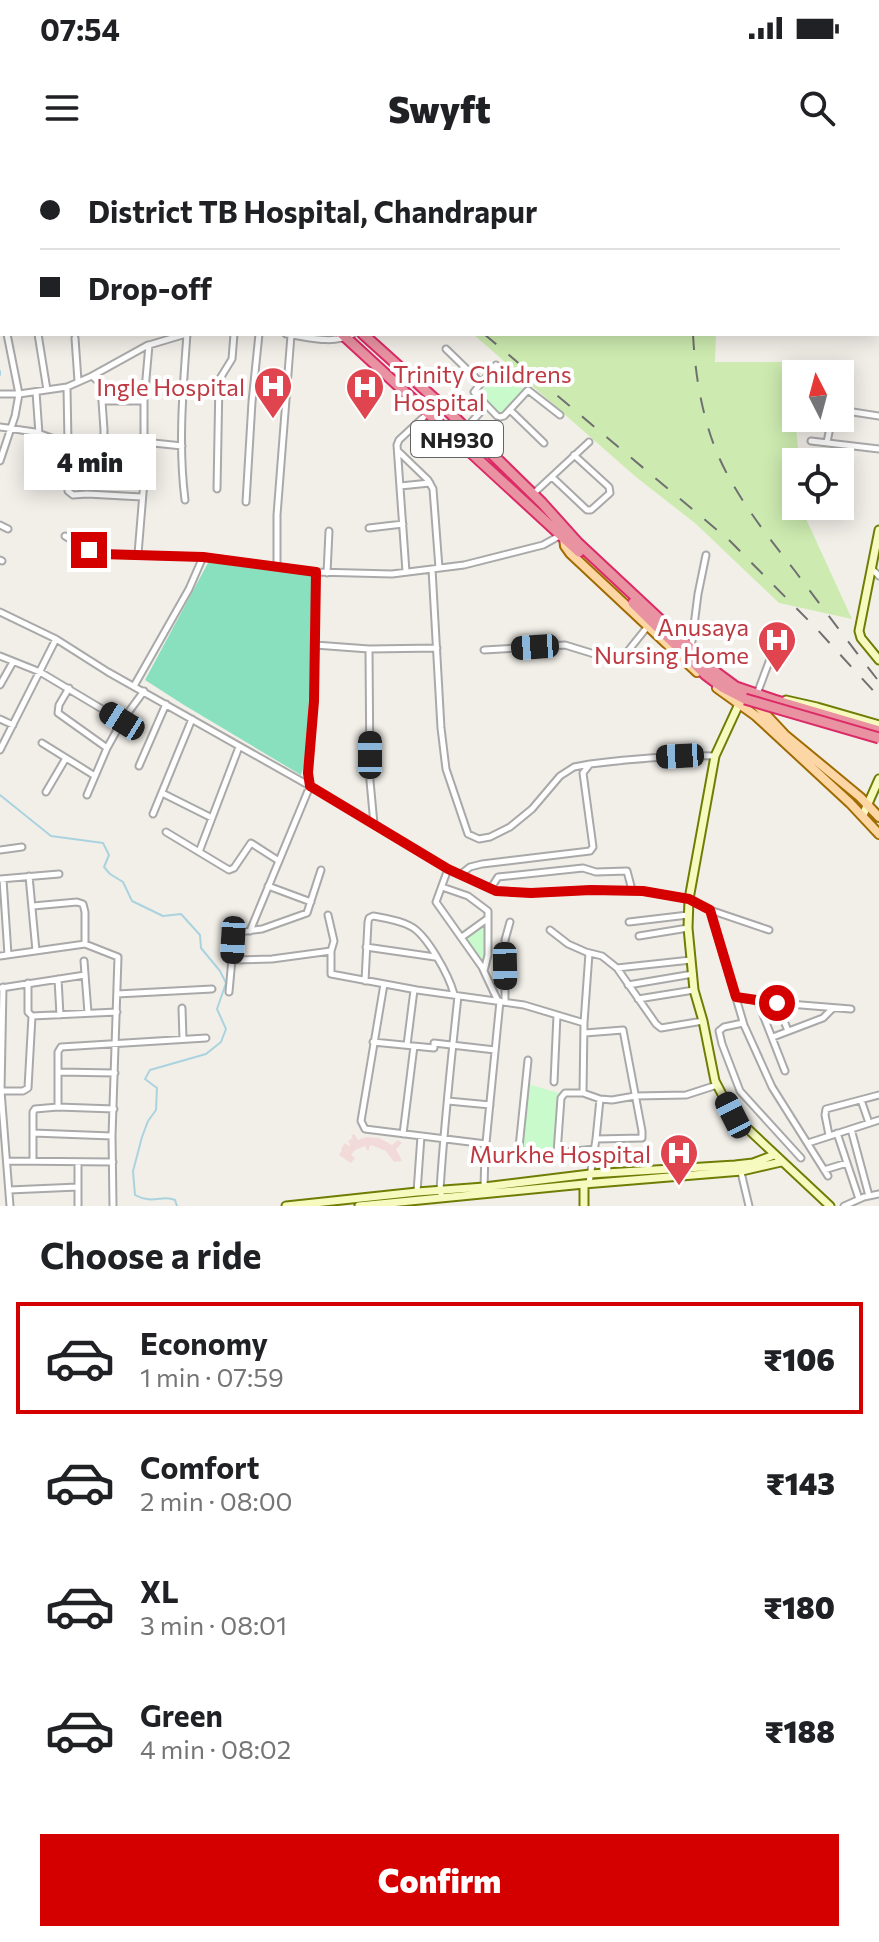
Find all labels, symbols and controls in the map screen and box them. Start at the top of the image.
text: 07:54 [40,10,120,47]
icon: menu [40,86,84,130]
text: Swyft [388,86,491,130]
icon: search [795,86,839,130]
text: District TB Hospital, Chandrapur [88,192,537,229]
text: Drop-off [88,269,212,306]
place label: Trinity Childrens Hospital [393,359,572,416]
north arrow [782,360,854,432]
map controls [782,360,854,520]
hospital icon: Ingle Hospital [252,365,294,420]
hospital icon: Trinity Childrens Hospital [344,366,386,421]
place label: Ingle Hospital [96,372,245,401]
road number: NH930 [411,421,503,457]
callout: 4 min [23,434,155,490]
text: 4 min [57,446,123,477]
button: locate [782,448,854,520]
route end [71,532,107,568]
place label: Anusaya Nursing Home [594,612,749,669]
hospital icon: Anusaya Nursing Home [756,619,798,674]
car [510,633,560,661]
car [95,698,149,744]
car [358,731,382,779]
car [655,743,705,769]
car [220,915,246,965]
car [493,942,517,990]
route start [759,985,795,1021]
car [711,1088,755,1142]
hospital icon: Murkhe Hospital [658,1132,700,1187]
place label: Murkhe Hospital [469,1139,651,1168]
text: Choose a ride [40,1232,261,1276]
icon: car [44,1322,116,1394]
text: Economy [140,1324,268,1361]
text: ₹106 [763,1340,835,1377]
text: 1 min · 07:59 [140,1361,284,1392]
icon: car [44,1446,116,1518]
text: Comfort [140,1448,259,1485]
text: ₹143 [766,1464,835,1501]
text: 2 min · 08:00 [140,1485,293,1516]
icon: car [44,1570,116,1642]
text: XL [140,1572,179,1609]
text: ₹180 [763,1588,835,1625]
text: 3 min · 08:01 [140,1609,287,1640]
icon: car [44,1694,116,1766]
text: Green [140,1696,223,1733]
text: ₹188 [765,1712,835,1749]
text: 4 min · 08:02 [140,1733,291,1764]
button: Confirm [40,1834,839,1926]

